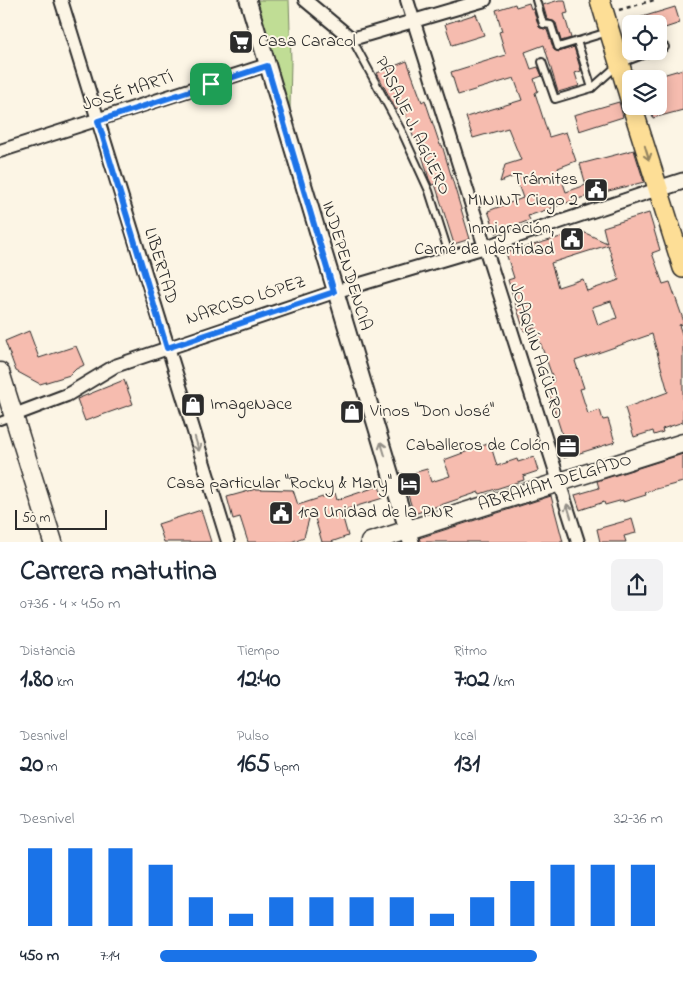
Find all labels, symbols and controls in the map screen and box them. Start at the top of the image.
map controls [622,15,667,115]
button: locate [622,15,667,60]
supermarket icon: Casa Caracol [228,29,254,55]
place label: Casa Caracol [258,29,356,55]
street label: PASAJE J. AGÜERO [367,53,457,199]
pin [190,63,232,105]
street label: JOSÉ MARTÍ [79,65,177,119]
icon: arrive [197,70,225,98]
button: layers [622,70,667,115]
one-way arrow [643,144,652,160]
place label: Trámites MININT Ciego 2 [467,167,578,215]
public building icon: Trámites MININT Ciego 2 [583,177,609,203]
street label: INDEPENDENCIA [314,198,378,334]
place label: Inmigración, Carné de Identidad [414,216,554,263]
street label: LIBERTAD [136,225,184,307]
public building icon: Inmigración, Carné de Identidad [559,226,585,252]
street label: NARCISO LÓPEZ [183,269,309,333]
street label: JOAQUÍN AGÜERO [502,279,570,423]
shop icon: ImageNace [180,392,206,418]
place label: ImageNace [210,392,293,419]
shop icon: Vinos "Don José" [339,399,365,425]
place label: Vinos "Don José" [369,399,494,425]
place label: Caballeros de Colón [406,433,550,459]
office icon: Caballeros de Colón [555,433,581,459]
one-way arrow [193,436,203,452]
one-way arrow [378,442,387,458]
street label: ABRAHAM DELGADO [475,447,635,519]
place label: Casa particular "Rocky & Mary" [166,471,392,497]
hotel icon: Casa particular "Rocky & Mary" [396,471,422,497]
public building icon: 1ra Unidad de la PNR [268,500,294,526]
place label: 1ra Unidad de la PNR [298,500,453,526]
one-way arrow [563,504,573,520]
scale bar [15,507,108,530]
text: 50 m [22,508,50,529]
text: Carrera matutina [20,552,217,593]
button: share [611,559,663,611]
text: 07:36 · 4 × 450 m [20,592,120,616]
text: Distancia [20,641,75,662]
text: Tiempo [237,641,280,662]
text: Ritmo [454,641,487,662]
text: 1.80 [20,662,53,698]
text: 12:40 [237,662,281,698]
text: 7:02 [454,662,490,698]
text: km [53,672,74,693]
text: /km [490,672,515,693]
text: Desnivel [20,726,68,747]
text: Pulso [237,726,269,747]
text: kcal [454,726,476,747]
text: 20 [20,747,43,783]
text: 165 [237,747,270,783]
text: 131 [454,747,480,783]
text: m [43,757,58,778]
text: bpm [270,757,300,778]
text: Desnivel [20,807,74,831]
text: 32–36 m [614,807,663,831]
text: 450 m [20,944,59,968]
text: 7:14 [100,944,120,968]

